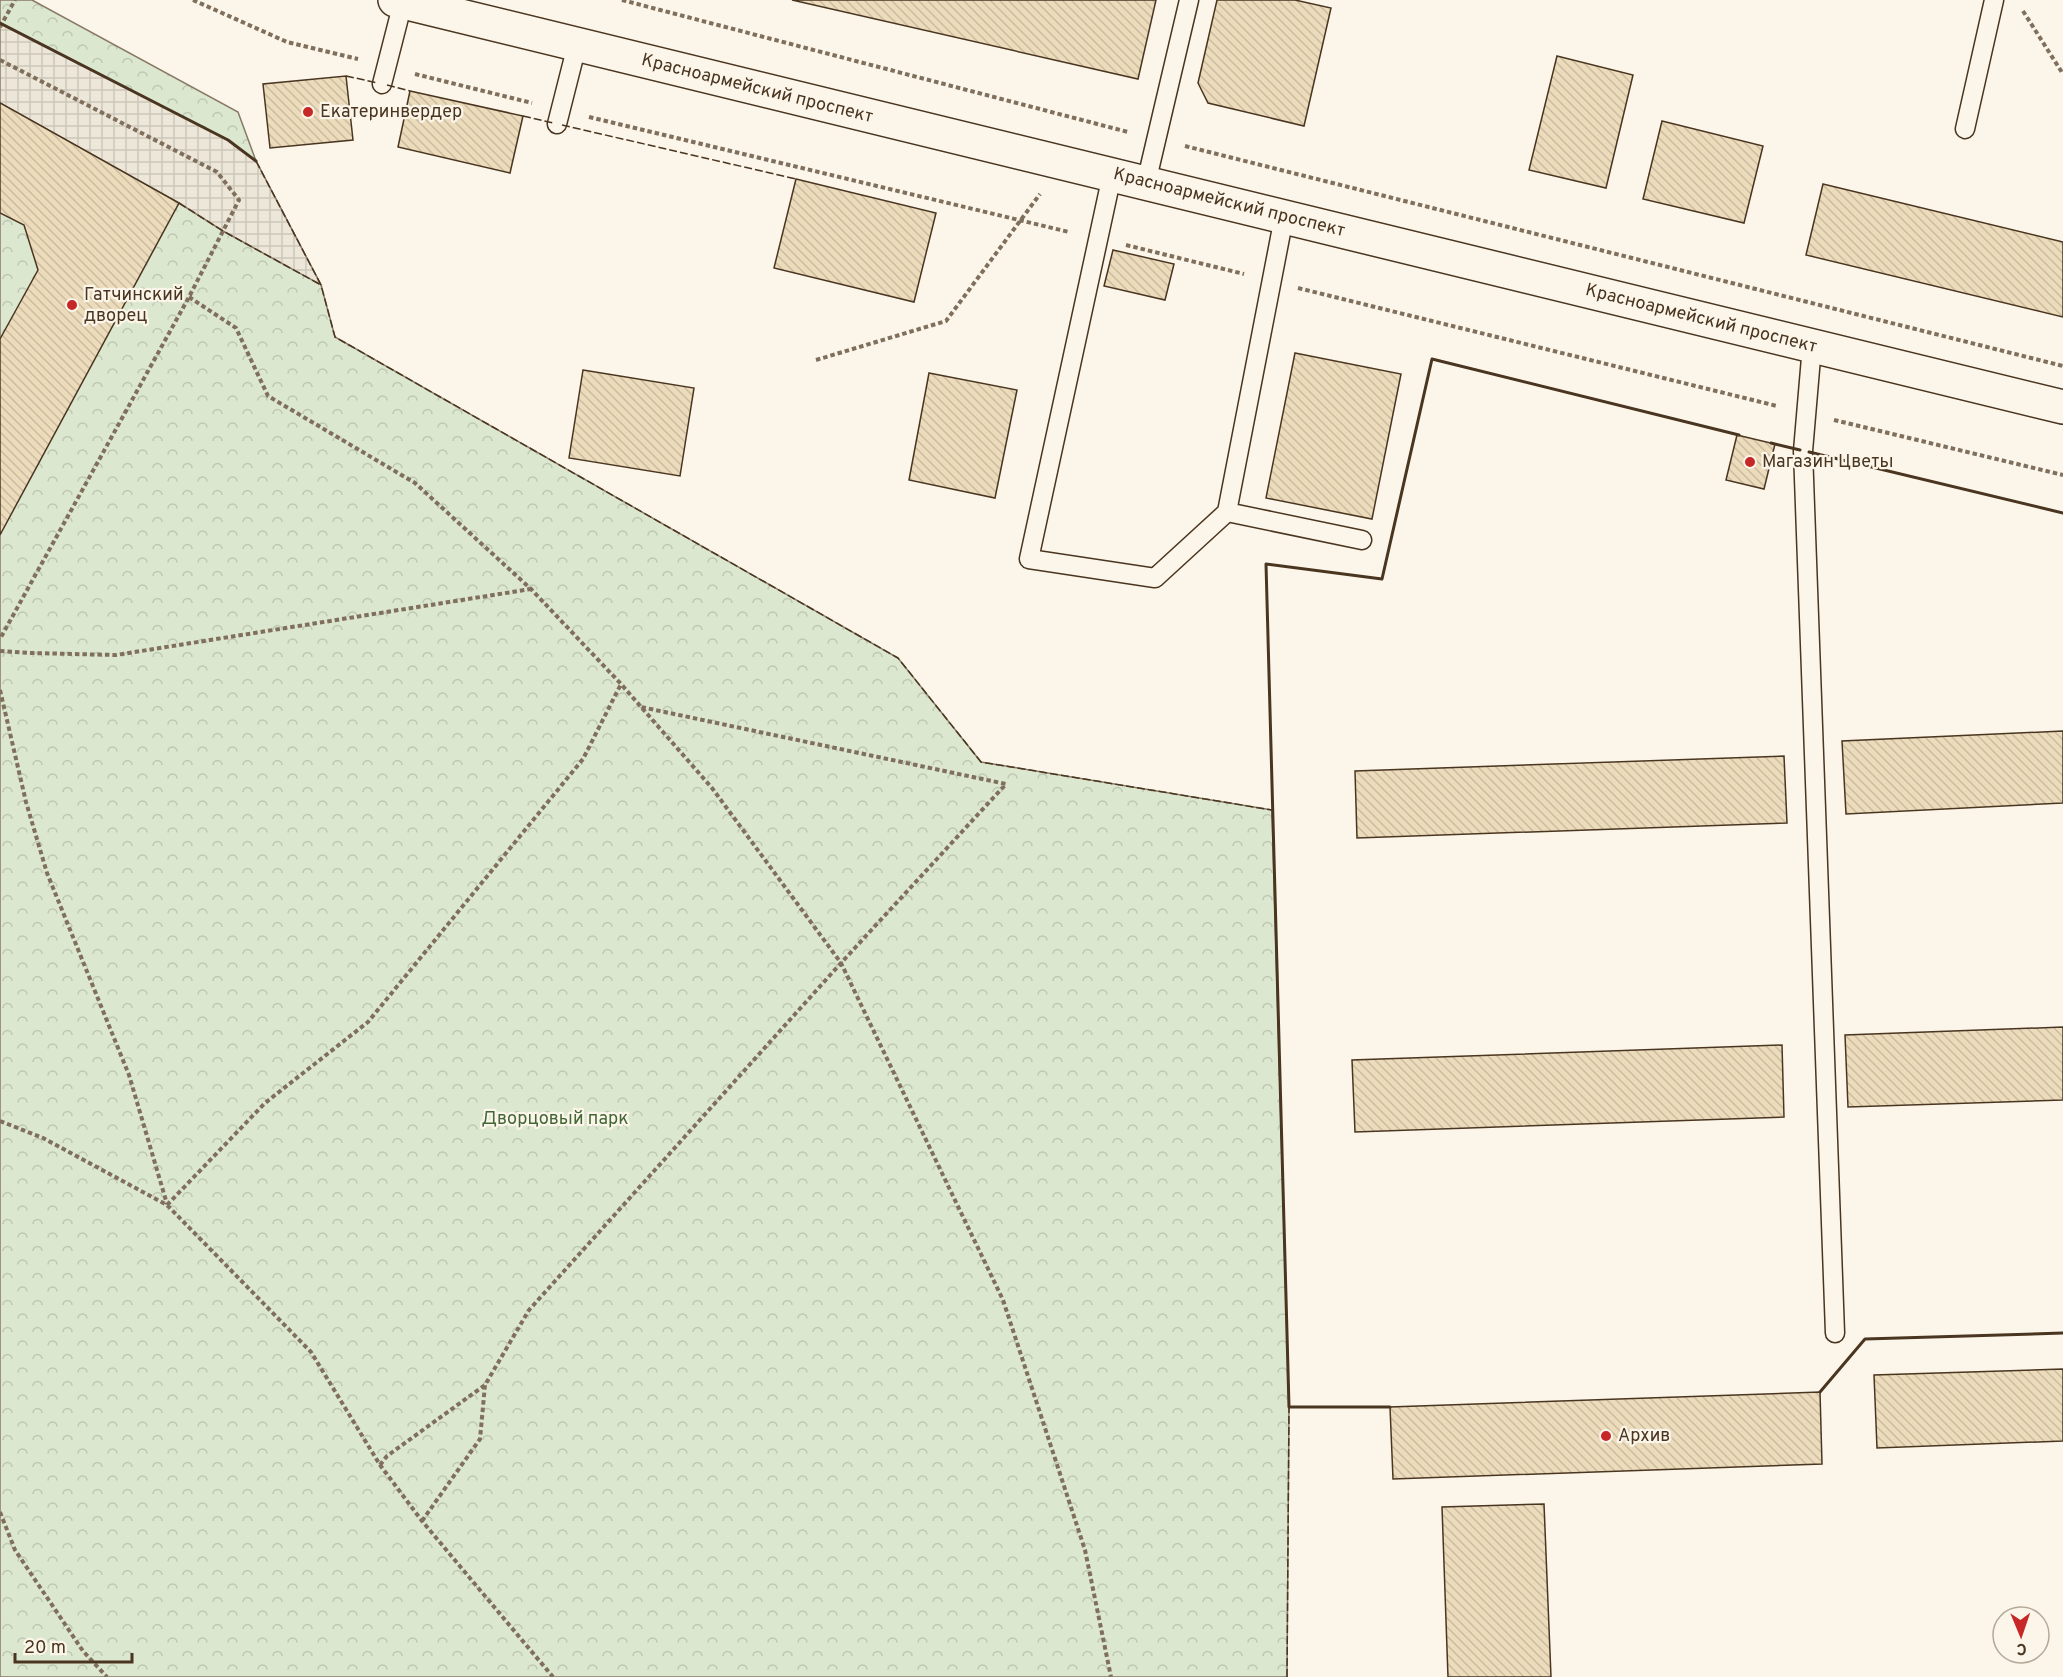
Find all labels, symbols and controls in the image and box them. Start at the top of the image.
street label: Красноармейский проспект [639,49,875,129]
place label: Екатеринвердер [320,101,462,124]
marker: Екатеринвердер [301,105,315,119]
street label: Красноармейский проспект [1111,163,1347,243]
street label: Красноармейский проспект [1583,279,1819,359]
place label: Гатчинский дворец [84,284,184,328]
marker: Гатчинский дворец [65,298,79,312]
place label: Магазин Цветы [1762,451,1893,474]
marker: Магазин Цветы [1743,455,1757,469]
park label: Дворцовый парк [481,1108,629,1131]
place label: Архив [1618,1425,1670,1448]
marker: Архив [1599,1429,1613,1443]
north arrow [1991,1605,2051,1665]
scale bar [15,1626,132,1664]
text: 20 m [24,1637,66,1660]
text: С [2016,1638,2027,1658]

